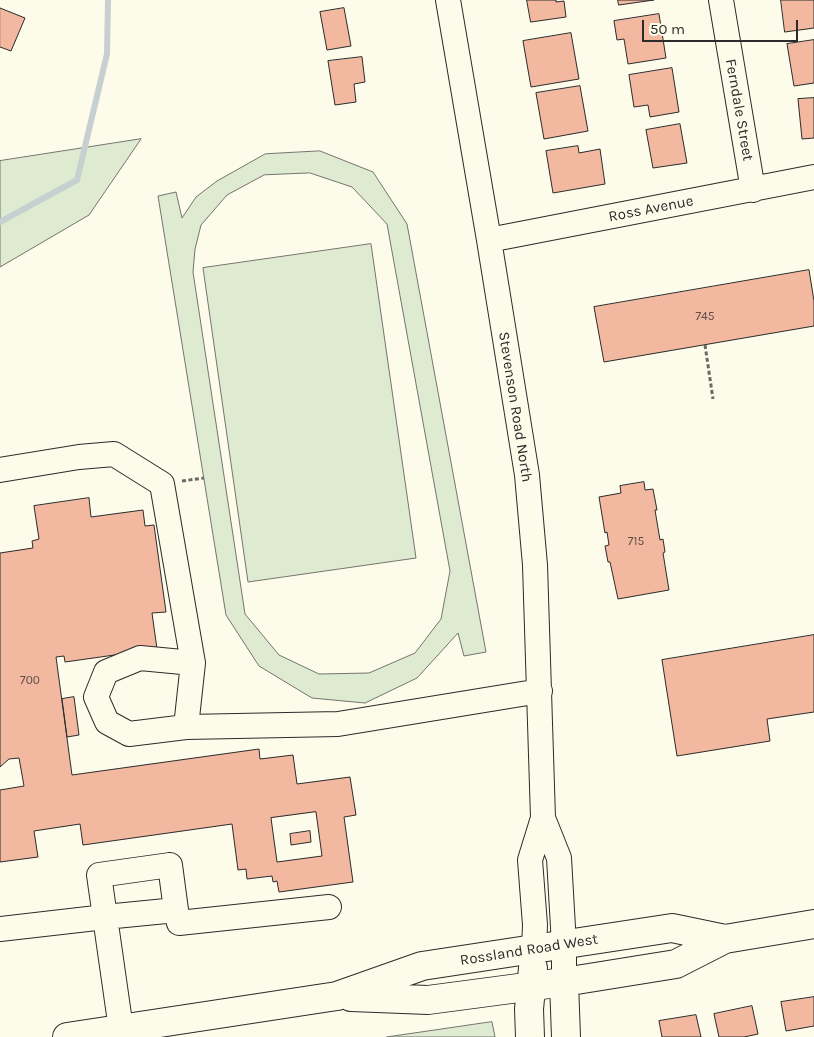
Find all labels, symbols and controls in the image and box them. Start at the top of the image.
scale bar [644,10,800,42]
text: 50 m [650,20,685,38]
street label: Ferndale Street [721,58,757,162]
street label: Ross Avenue [607,192,695,226]
house number: 745 [695,310,715,324]
street label: Stevenson Road North [494,330,536,484]
house number: 715 [628,535,644,549]
house number: 700 [20,674,40,688]
street label: Rossland Road West [459,930,599,970]

